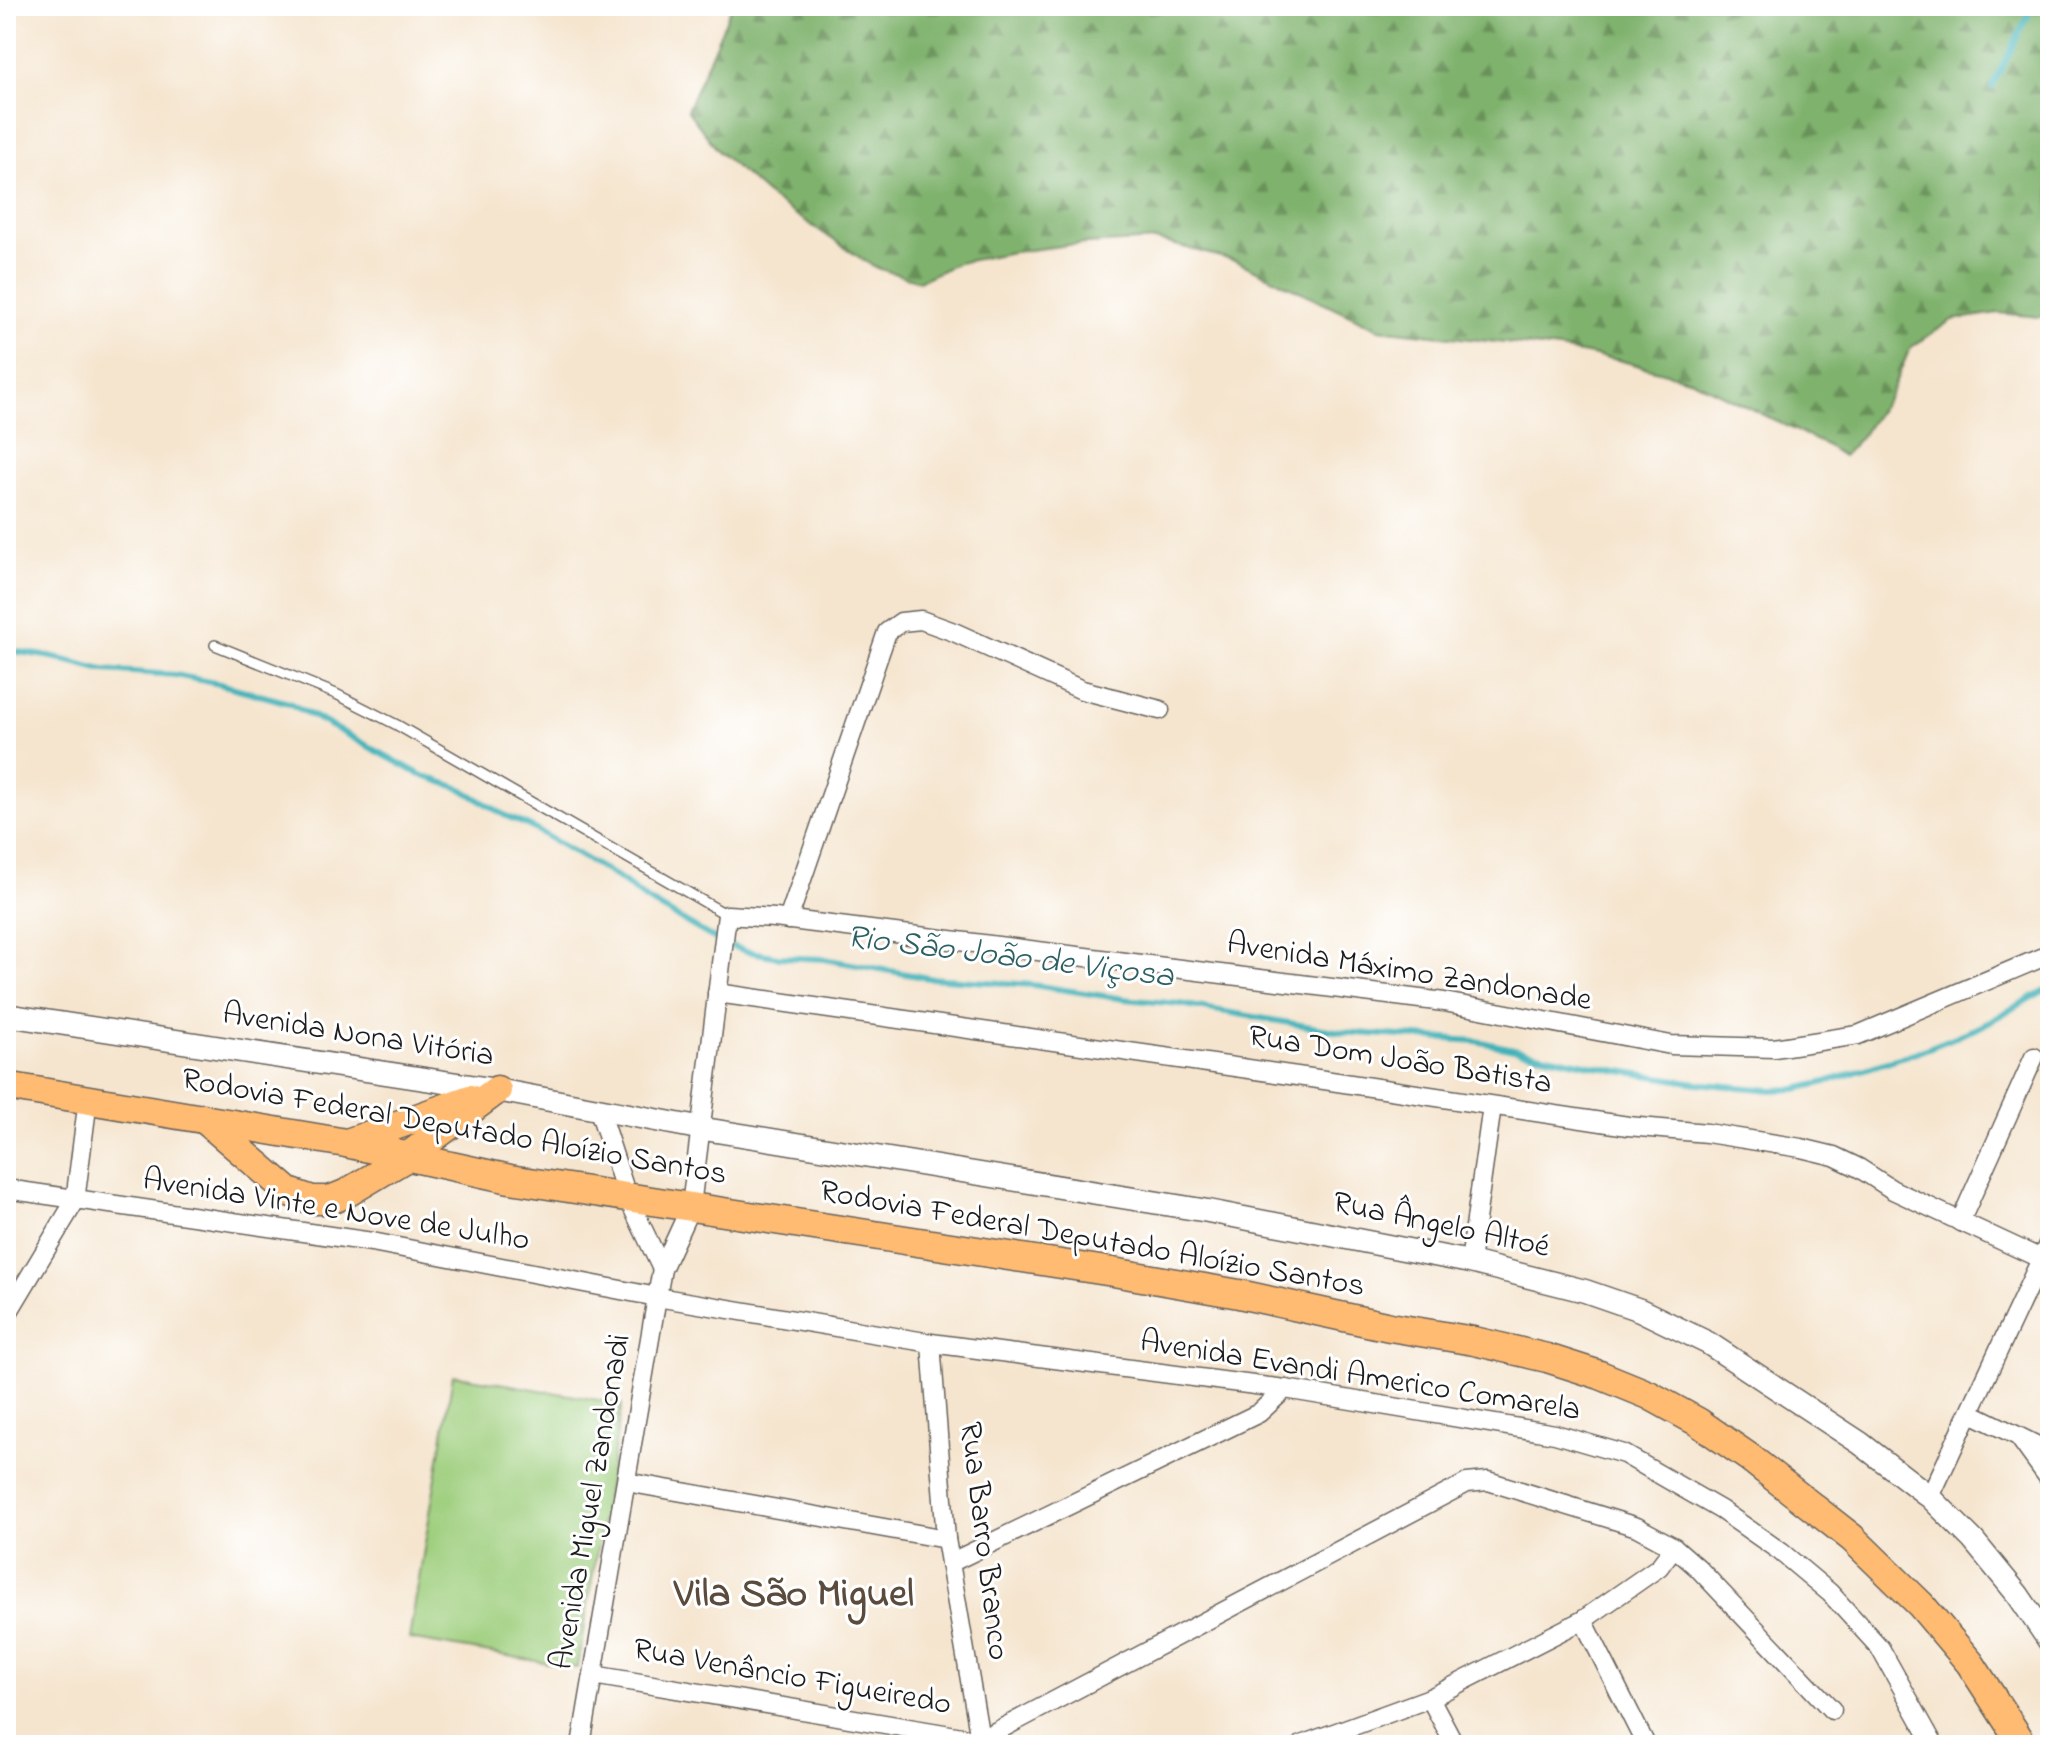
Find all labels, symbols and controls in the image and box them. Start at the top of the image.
water label: Rio São João de Viçosa [844,913,1177,1003]
street label: Avenida Máximo Zandonade [1223,921,1595,1025]
street label: Avenida Nona Vitória [219,991,497,1081]
street label: Rua Dom João Batista [1245,1014,1555,1108]
street label: Rodovia Federal Deputado Aloízio Santos [178,1057,730,1199]
street label: Avenida Vinte e Nove de Julho [139,1157,533,1265]
street label: Rodovia Federal Deputado Aloízio Santos [816,1169,1368,1311]
street label: Rua Ângelo Altoé [1328,1179,1555,1272]
street label: Avenida Evandi Americo Comarela [1136,1319,1584,1435]
street label: Avenida Miguel Zandonadi [539,1330,645,1674]
street label: Rua Barro Branco [945,1419,1021,1663]
district label: Vila São Miguel [673,1566,914,1625]
street label: Rua Venâncio Figueiredo [629,1627,955,1729]

